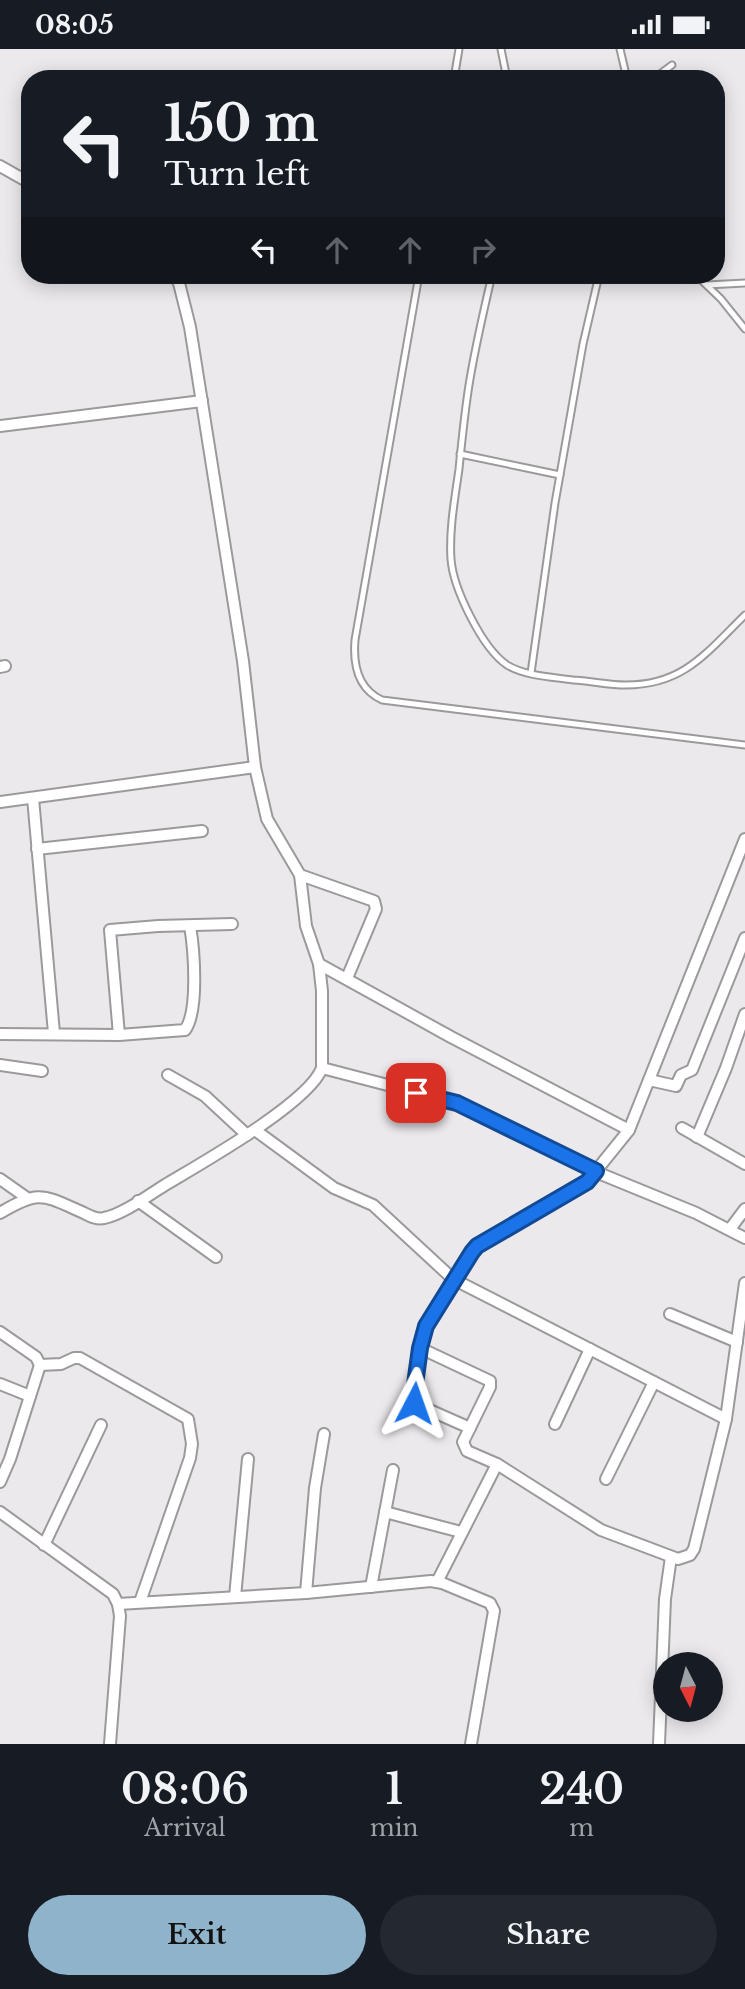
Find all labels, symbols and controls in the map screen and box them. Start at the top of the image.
text: 08:05 [35,9,114,41]
text: 150 m [164,93,319,154]
icon: left [49,98,140,189]
text: Turn left [164,154,310,194]
icon: left [245,231,283,269]
icon: ahead [318,231,356,269]
icon: ahead [391,231,429,269]
icon: right [464,231,502,269]
pin [386,1063,446,1123]
icon: arrive [397,1074,435,1112]
position arrow [377,1366,451,1440]
north arrow [653,1652,723,1722]
map controls [653,1652,723,1722]
text: 08:06 [121,1763,249,1815]
text: 1 [385,1763,403,1815]
text: 240 [539,1763,624,1815]
text: Arrival [144,1814,226,1842]
text: min [370,1814,418,1842]
text: m [569,1814,594,1842]
button: Exit [28,1895,366,1975]
button: Share [380,1895,717,1975]

